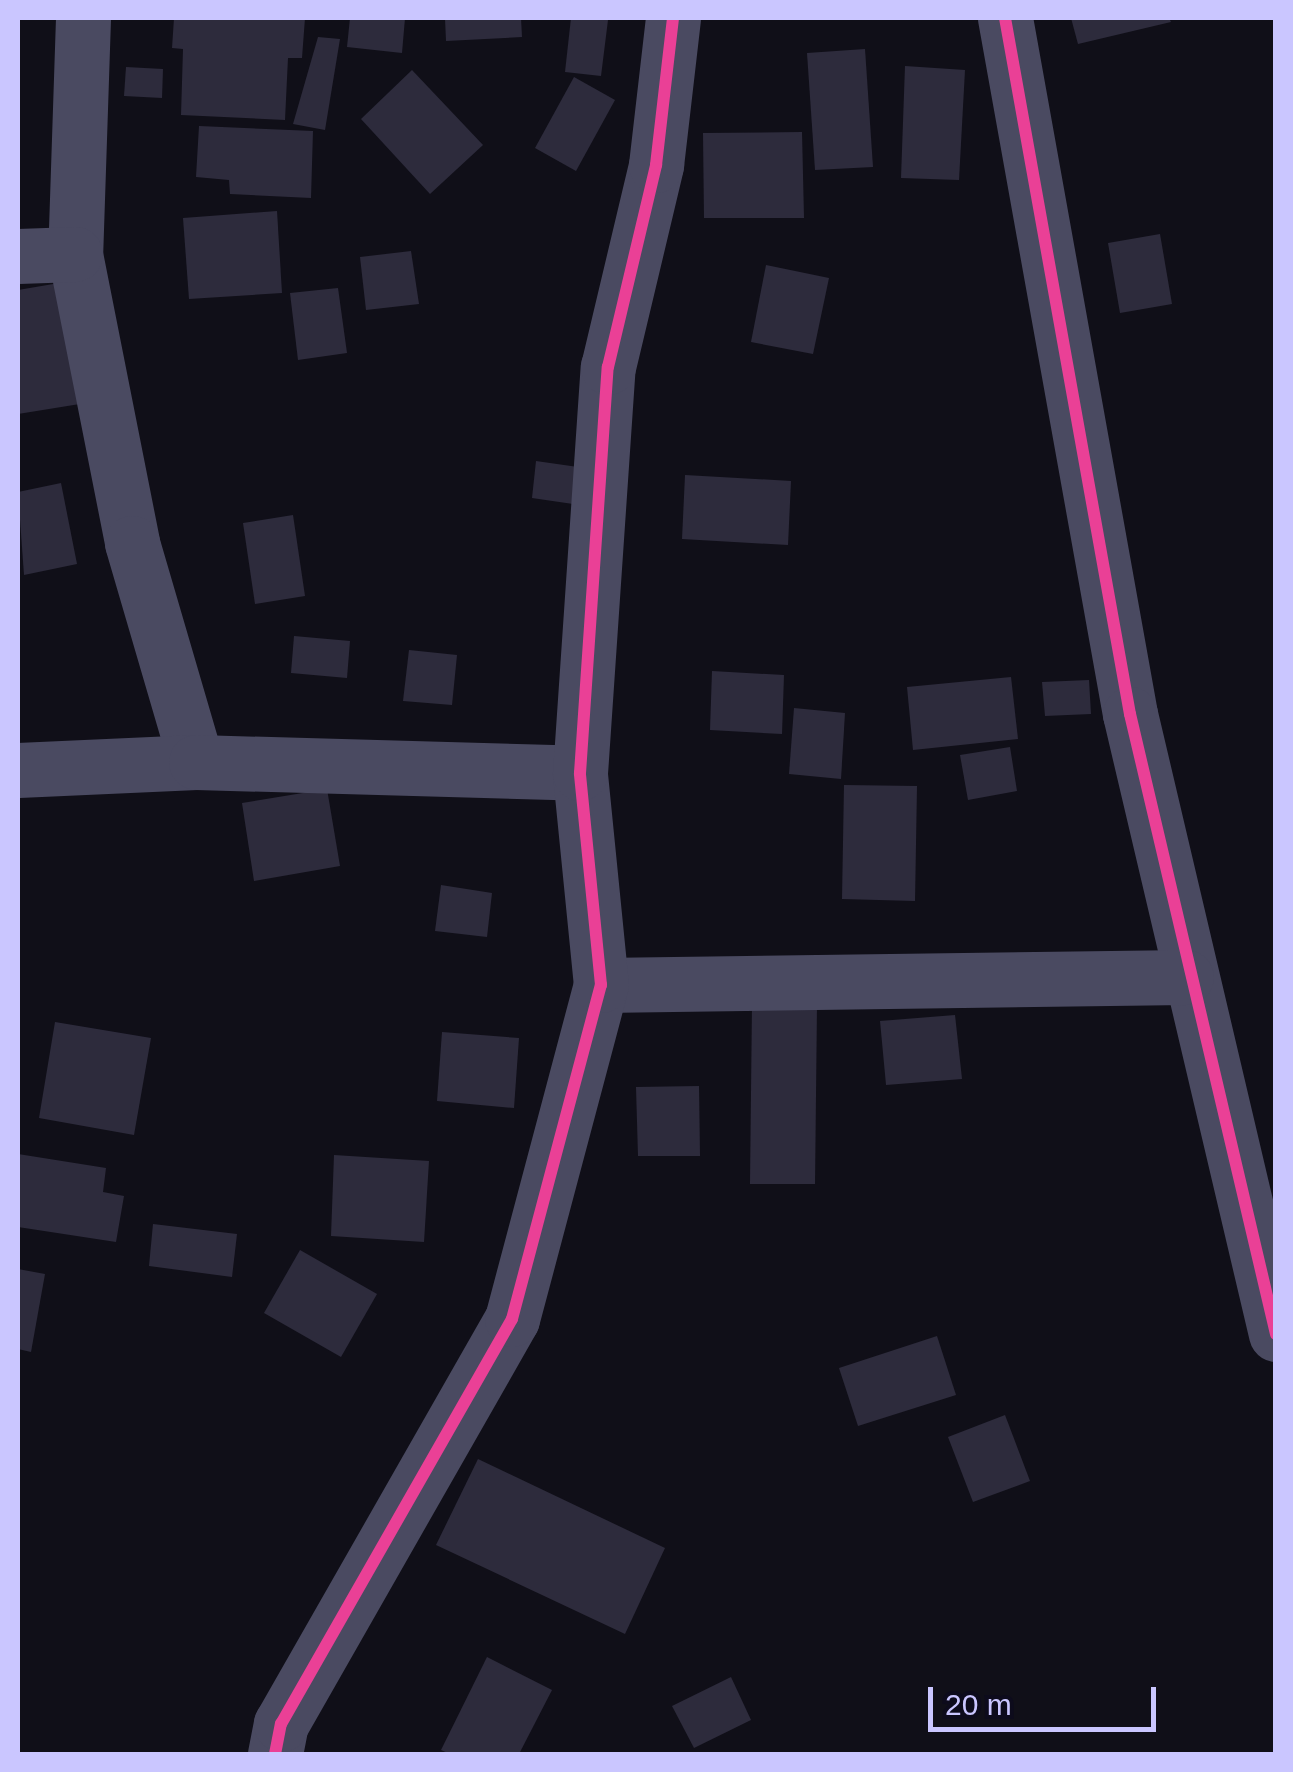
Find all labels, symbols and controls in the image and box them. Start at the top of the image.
scale bar [933,1667,1160,1729]
text: 20 m [945,1688,1012,1721]

